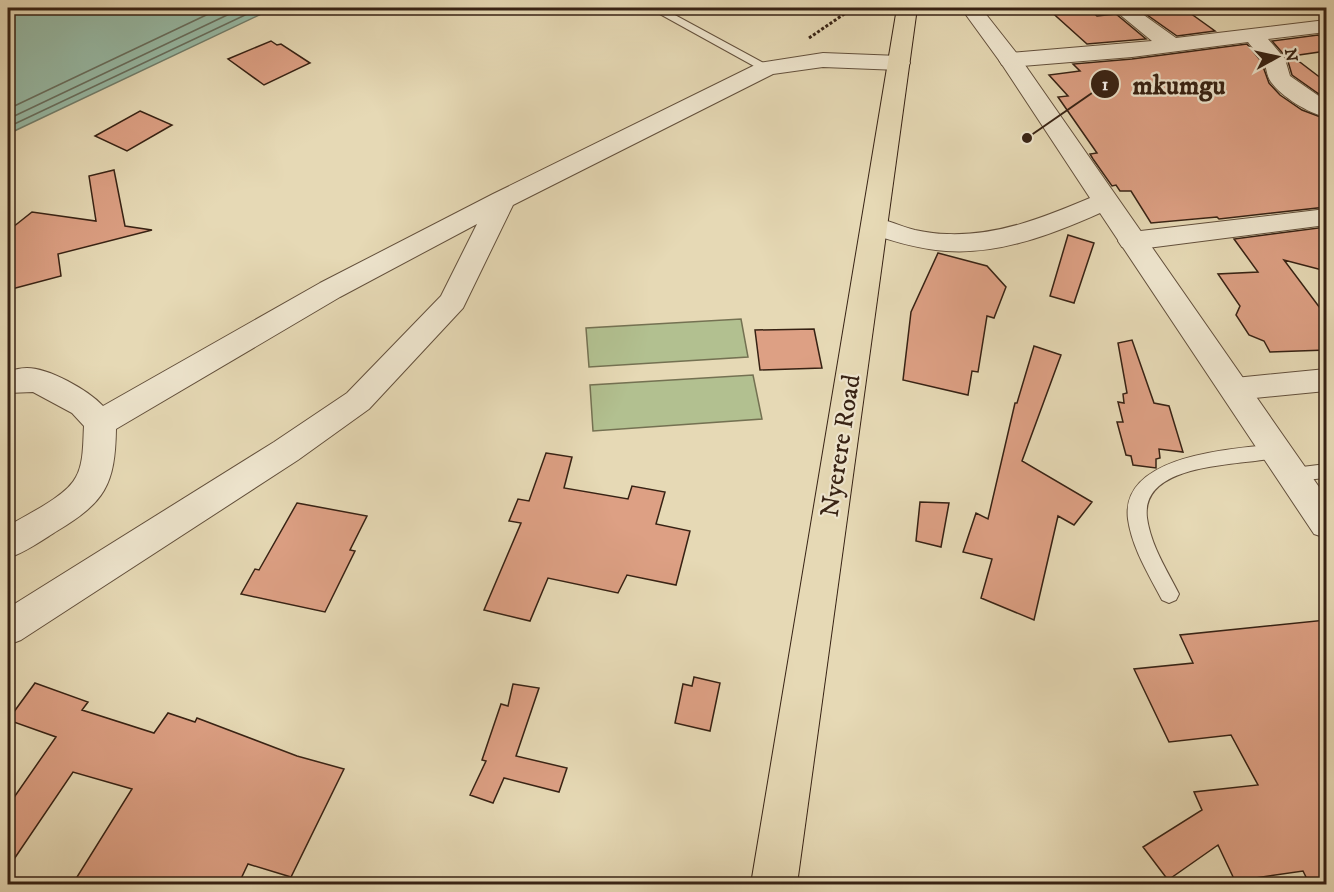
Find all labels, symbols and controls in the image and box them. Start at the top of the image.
north arrow [1247,27,1307,87]
text: N [1280,47,1302,63]
callout: mkumgu [1090,62,1237,107]
text: mkumgu [1132,69,1226,103]
text: 1 [1102,74,1109,96]
street label: Nyerere Road [813,372,869,520]

